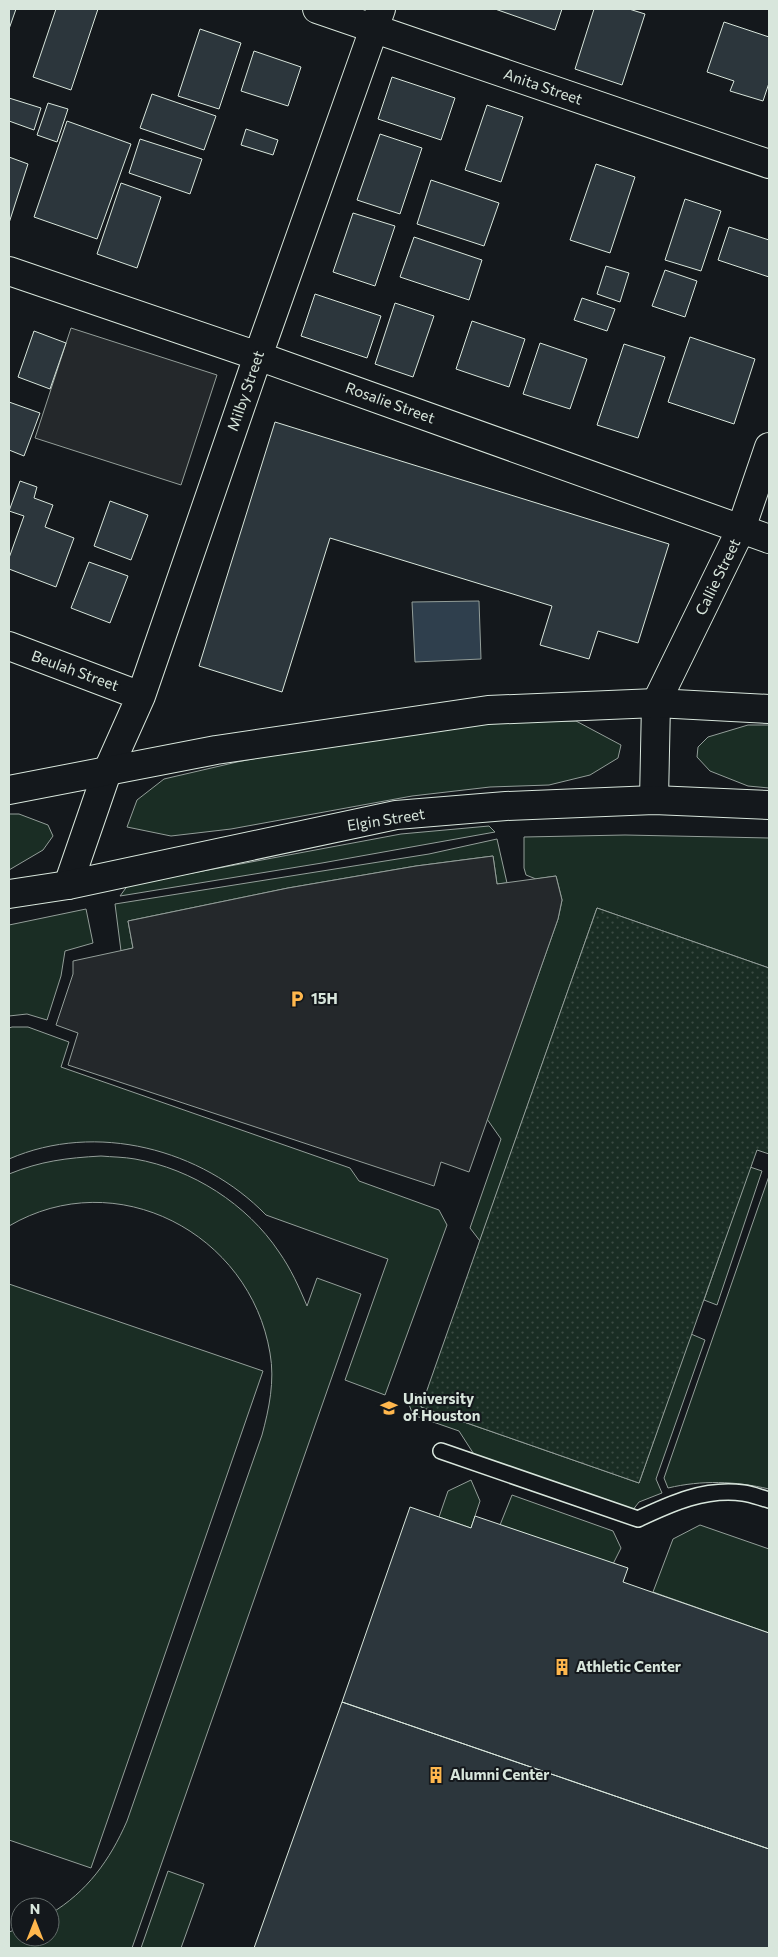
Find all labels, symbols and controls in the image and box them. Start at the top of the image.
street label: Anita Street [502,64,585,108]
street label: Milby Street [223,348,267,433]
street label: Rosalie Street [343,378,438,427]
street label: Callie Street [691,535,743,618]
street label: Beulah Street [29,646,121,694]
street label: Elgin Street [346,804,426,834]
parking icon: 15H [287,989,307,1009]
place label: 15H [311,989,338,1007]
place label: University of Houston [403,1389,481,1424]
school or university icon: University of Houston [379,1398,399,1418]
building icon: Athletic Center [552,1657,572,1677]
place label: Athletic Center [576,1657,681,1675]
building icon: Alumni Center [426,1765,446,1785]
place label: Alumni Center [450,1765,549,1783]
north arrow [10,1897,60,1947]
text: N [30,1900,40,1917]

